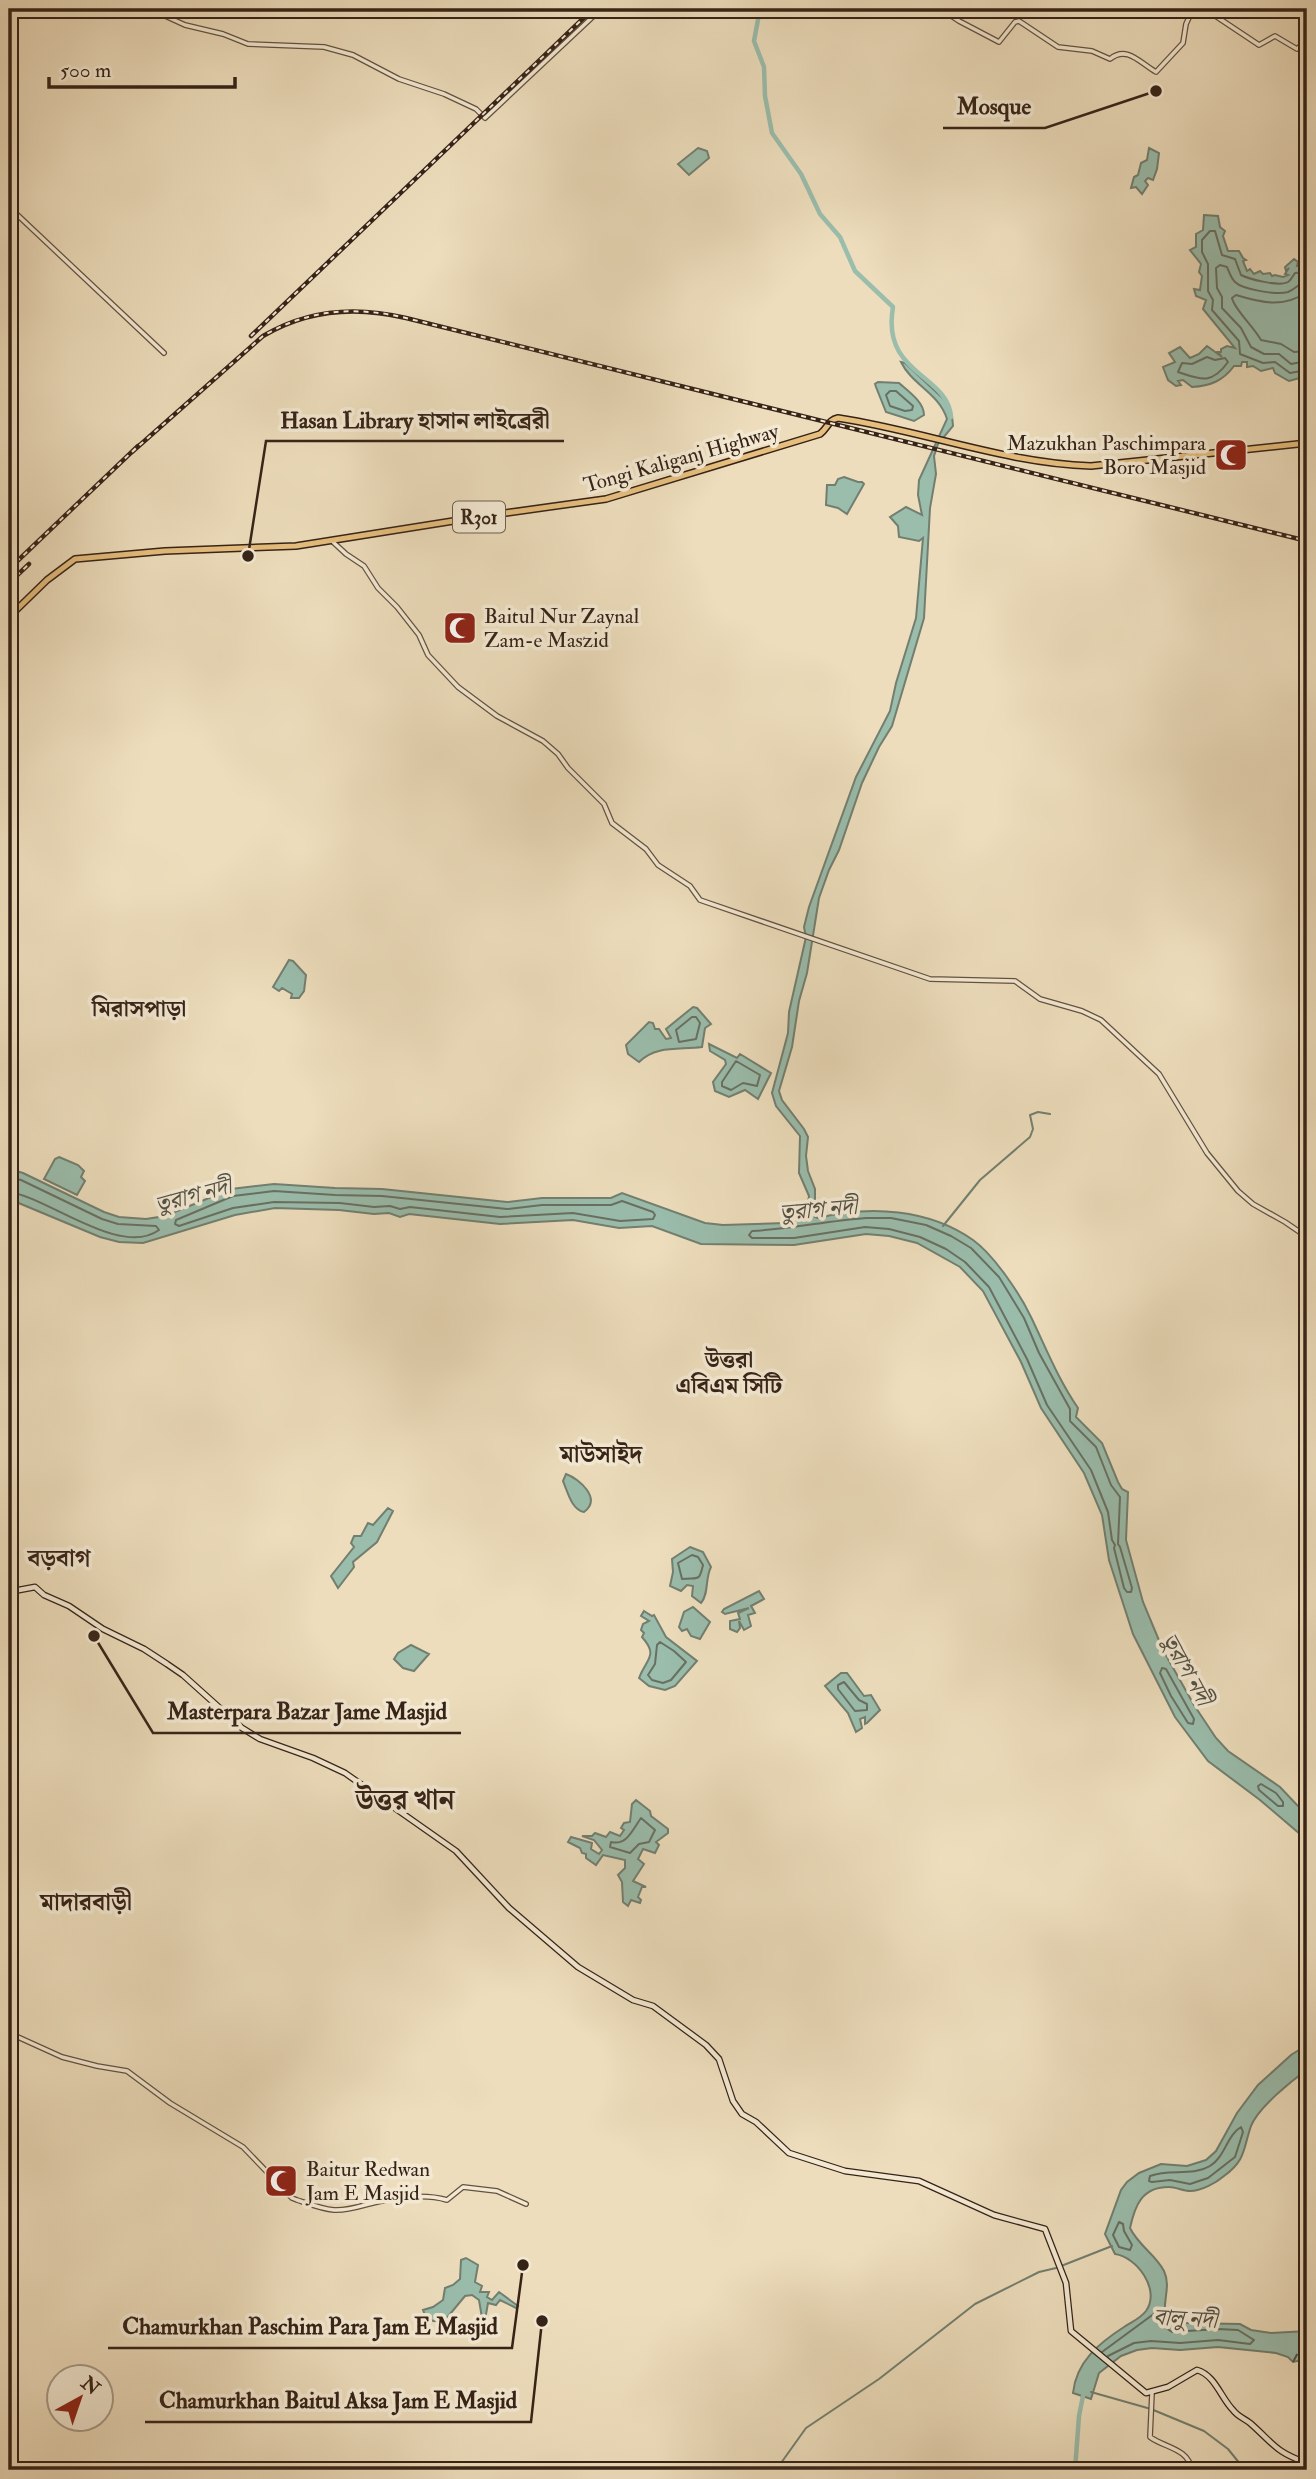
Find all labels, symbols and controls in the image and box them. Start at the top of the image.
scale bar [49,46,234,90]
text: 500 m [60,57,111,84]
callout: Mosque [943,84,1045,128]
text: Mosque [956,92,1032,122]
callout: Hasan Library হাসান লাইব্রেরী [266,397,564,441]
text: Hasan Library হাসান লাইব্রেরী [280,406,550,436]
street label: Tongi Kaliganj Highway [580,417,783,499]
place label: Mazukhan Paschimpara Boro Masjid [1007,430,1207,481]
mosque icon: Mazukhan Paschimpara Boro Masjid [1212,436,1250,474]
road number: R301 [453,502,505,532]
place label: Baitul Nur Zaynal Zam-e Maszid [484,603,640,654]
mosque icon: Baitul Nur Zaynal Zam-e Maszid [441,609,479,647]
district label: মিরাসপাড়া [91,994,186,1023]
water label: তুরাগ নদী [152,1171,237,1220]
water label: তুরাগ নদী [778,1191,861,1227]
district label: উত্তরা এবিএম সিটি [676,1345,784,1400]
district label: মাউসাইদ [559,1439,644,1470]
district label: বড়বাগ [27,1543,92,1574]
water label: তুরাগ নদী [1155,1628,1219,1713]
callout: Masterpara Bazar Jame Masjid [153,1689,461,1733]
text: Masterpara Bazar Jame Masjid [166,1697,448,1727]
district label: উত্তর খান [354,1782,456,1818]
district label: মাদারবাড়ী [39,1887,132,1918]
place label: Baitur Redwan Jam E Masjid [305,2156,430,2207]
mosque icon: Baitur Redwan Jam E Masjid [262,2162,300,2200]
water label: বালু নদী [1152,2302,1220,2335]
callout: Chamurkhan Paschim Para Jam E Masjid [108,2304,512,2348]
text: Chamurkhan Paschim Para Jam E Masjid [122,2312,498,2342]
north arrow [46,2364,116,2434]
text: N [75,2370,105,2401]
callout: Chamurkhan Baitul Aksa Jam E Masjid [145,2378,531,2422]
text: Chamurkhan Baitul Aksa Jam E Masjid [159,2386,518,2416]

